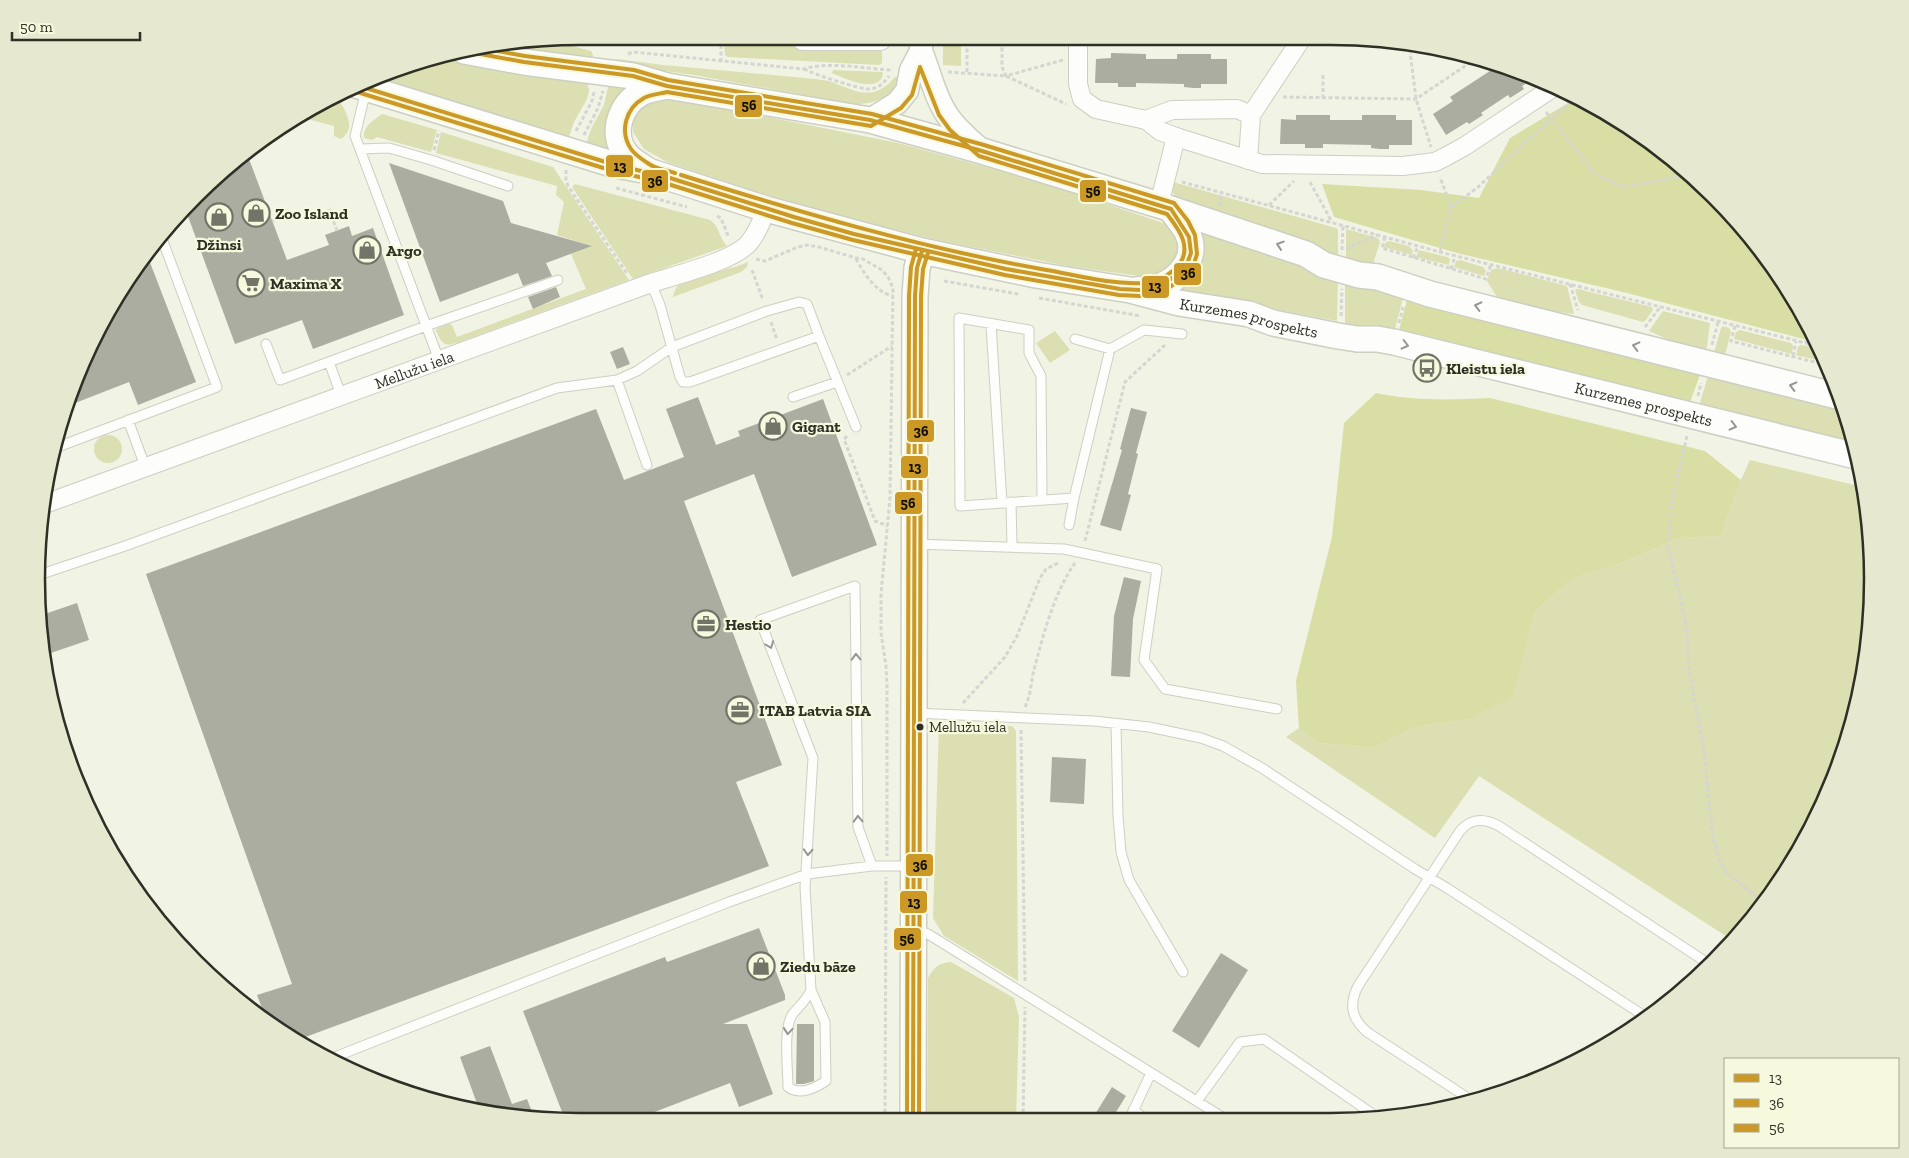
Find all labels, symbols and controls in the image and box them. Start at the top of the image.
scale bar [12,10,140,42]
text: 50 m [20,18,53,36]
line badge: 56 [734,94,763,118]
text: 56 [742,97,757,114]
line badge: 13 [605,154,634,178]
text: 13 [613,158,627,175]
line badge: 36 [641,169,669,193]
text: 36 [648,173,663,190]
line badge: 56 [1079,179,1107,203]
text: 56 [1086,183,1101,200]
shop icon: Zoo Island [241,198,271,228]
shop icon: Džinsi [204,202,234,232]
place label: Zoo Island [275,204,348,223]
place label: Džinsi [196,235,242,254]
shop icon: Argo [352,235,382,265]
place label: Argo [386,241,422,260]
one-way arrow [1276,241,1284,251]
line badge: 36 [1173,262,1202,286]
text: 36 [1181,265,1196,282]
supermarket icon: Maxima X [236,268,266,298]
place label: Maxima X [270,274,342,293]
line badge: 13 [1141,275,1170,299]
text: 13 [1148,278,1162,295]
street label: Kurzemes prospekts [1178,294,1320,341]
one-way arrow [1474,301,1483,312]
one-way arrow [1401,339,1410,350]
one-way arrow [1631,341,1640,352]
street label: Mellužu iela [372,346,456,392]
bus stop icon: Kleistu iela [1412,353,1442,383]
place label: Kleistu iela [1446,359,1525,378]
street label: Kurzemes prospekts [1573,377,1715,430]
one-way arrow [1790,381,1798,391]
shop icon: Gigant [758,411,788,441]
place label: Gigant [792,417,841,436]
line badge: 36 [906,419,935,443]
one-way arrow [1728,420,1736,430]
text: 36 [914,423,929,440]
line badge: 13 [900,455,929,479]
text: 13 [908,459,922,476]
line badge: 56 [894,491,923,515]
text: 56 [901,495,916,512]
office icon: Hestio [691,609,721,639]
place label: Hestio [725,615,772,634]
one-way arrow [763,640,774,649]
one-way arrow [851,653,861,660]
office icon: ITAB Latvia SIA [725,695,755,725]
place label: ITAB Latvia SIA [759,701,871,720]
place label: Mellužu iela [929,718,1007,736]
marker: Mellužu iela [915,722,925,732]
one-way arrow [853,815,864,823]
one-way arrow [802,848,813,856]
line badge: 36 [905,853,934,877]
text: 36 [913,857,928,874]
line badge: 13 [899,890,928,914]
text: 13 [907,894,921,911]
line badge: 56 [893,927,922,951]
text: 56 [900,931,915,948]
shop icon: Ziedu bāze [746,951,776,981]
place label: Ziedu bāze [780,957,856,976]
one-way arrow [783,1028,794,1036]
legend [1724,1058,1899,1148]
text: 13 [1769,1069,1782,1087]
text: 36 [1769,1094,1784,1112]
text: 56 [1769,1119,1785,1137]

